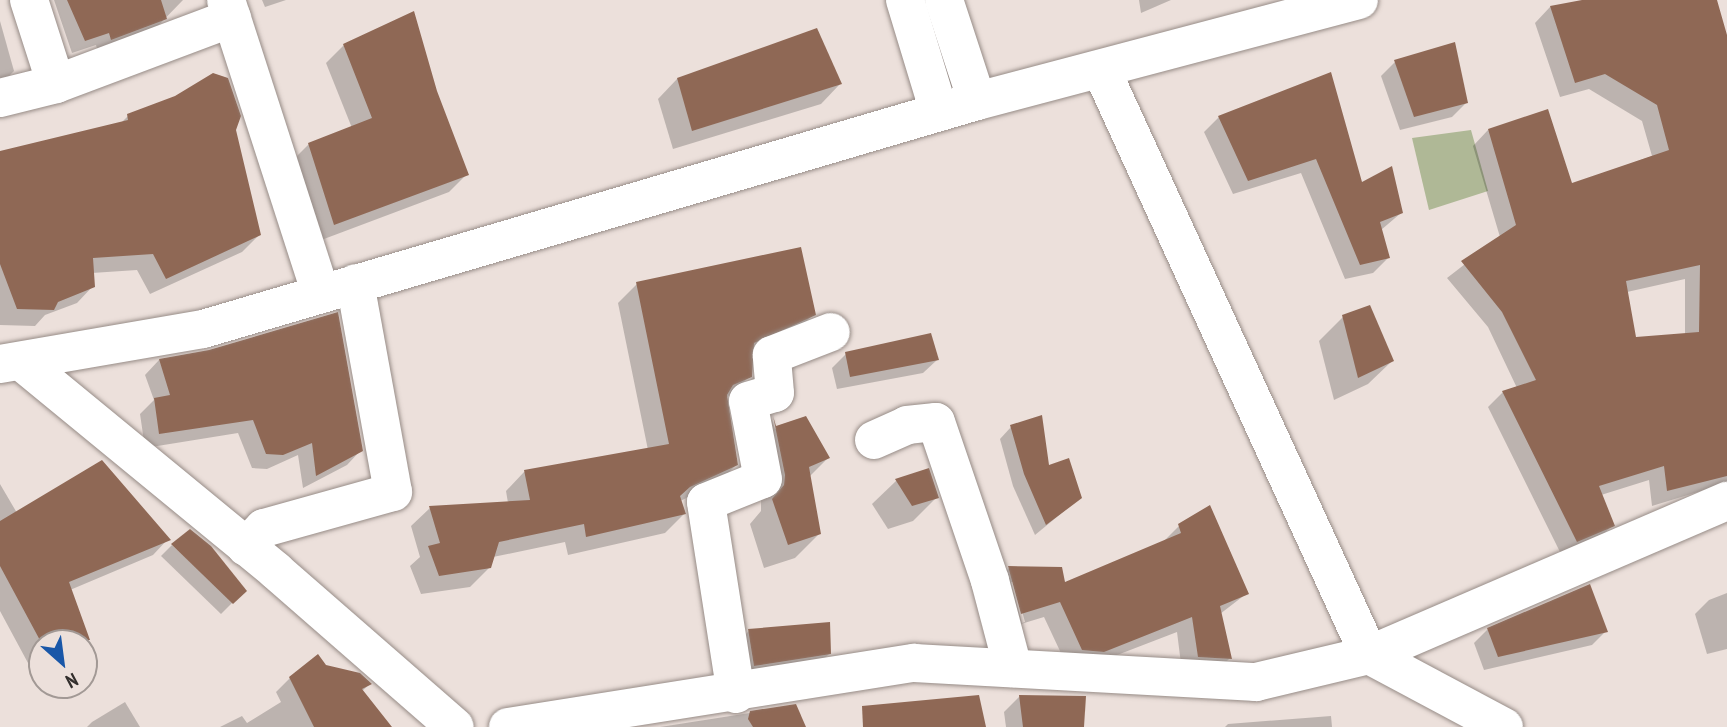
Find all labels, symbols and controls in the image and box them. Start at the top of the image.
north arrow [28,629,98,699]
text: N [62,668,82,694]

